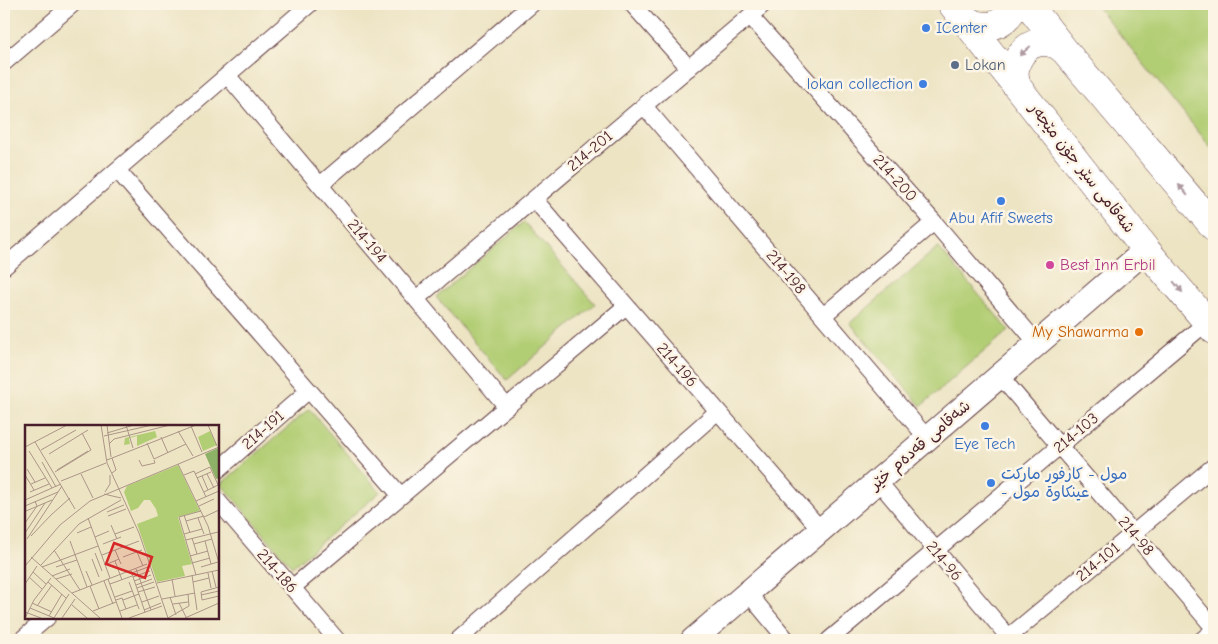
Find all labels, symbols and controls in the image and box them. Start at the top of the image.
place label: ICenter [936,19,988,37]
marker: ICenter [920,22,932,34]
one-way arrow [1019,46,1032,57]
place label: Lokan [965,56,1006,74]
marker: Lokan [949,59,961,71]
place label: lokan collection [807,75,913,93]
marker: lokan collection [917,78,929,90]
street label: شەقامی سێر جۆن مێجەر [1024,98,1138,237]
street label: 214-201 [564,127,616,175]
street label: 214-200 [869,151,921,205]
one-way arrow [1177,184,1189,196]
marker: Abu Afif Sweets [995,195,1007,207]
place label: Abu Afif Sweets [949,209,1053,227]
street label: 214-194 [344,216,390,266]
street label: 214-198 [762,246,810,298]
place label: Best Inn Erbil [1060,256,1156,274]
marker: Best Inn Erbil [1044,259,1056,271]
one-way arrow [1172,280,1183,293]
place label: My Shawarma [1032,323,1129,341]
marker: My Shawarma [1133,326,1145,338]
street label: 214-196 [653,339,701,391]
street label: شەقامی قەدەم خێر [865,396,976,497]
street label: 214-191 [238,407,288,453]
street label: 214-103 [1050,409,1102,457]
marker: Eye Tech [979,420,991,432]
inset map [25,425,219,619]
place label: Eye Tech [954,435,1016,453]
place label: مول - كارفور ماركت - عينكاوة مول [1001,465,1127,502]
marker: مول - كارفور ماركت - عينكاوة مول [985,477,997,489]
street label: 214-98 [1114,513,1158,559]
street label: 214-96 [922,538,966,584]
street label: 214-101 [1073,539,1123,585]
street label: 214-186 [253,545,301,597]

